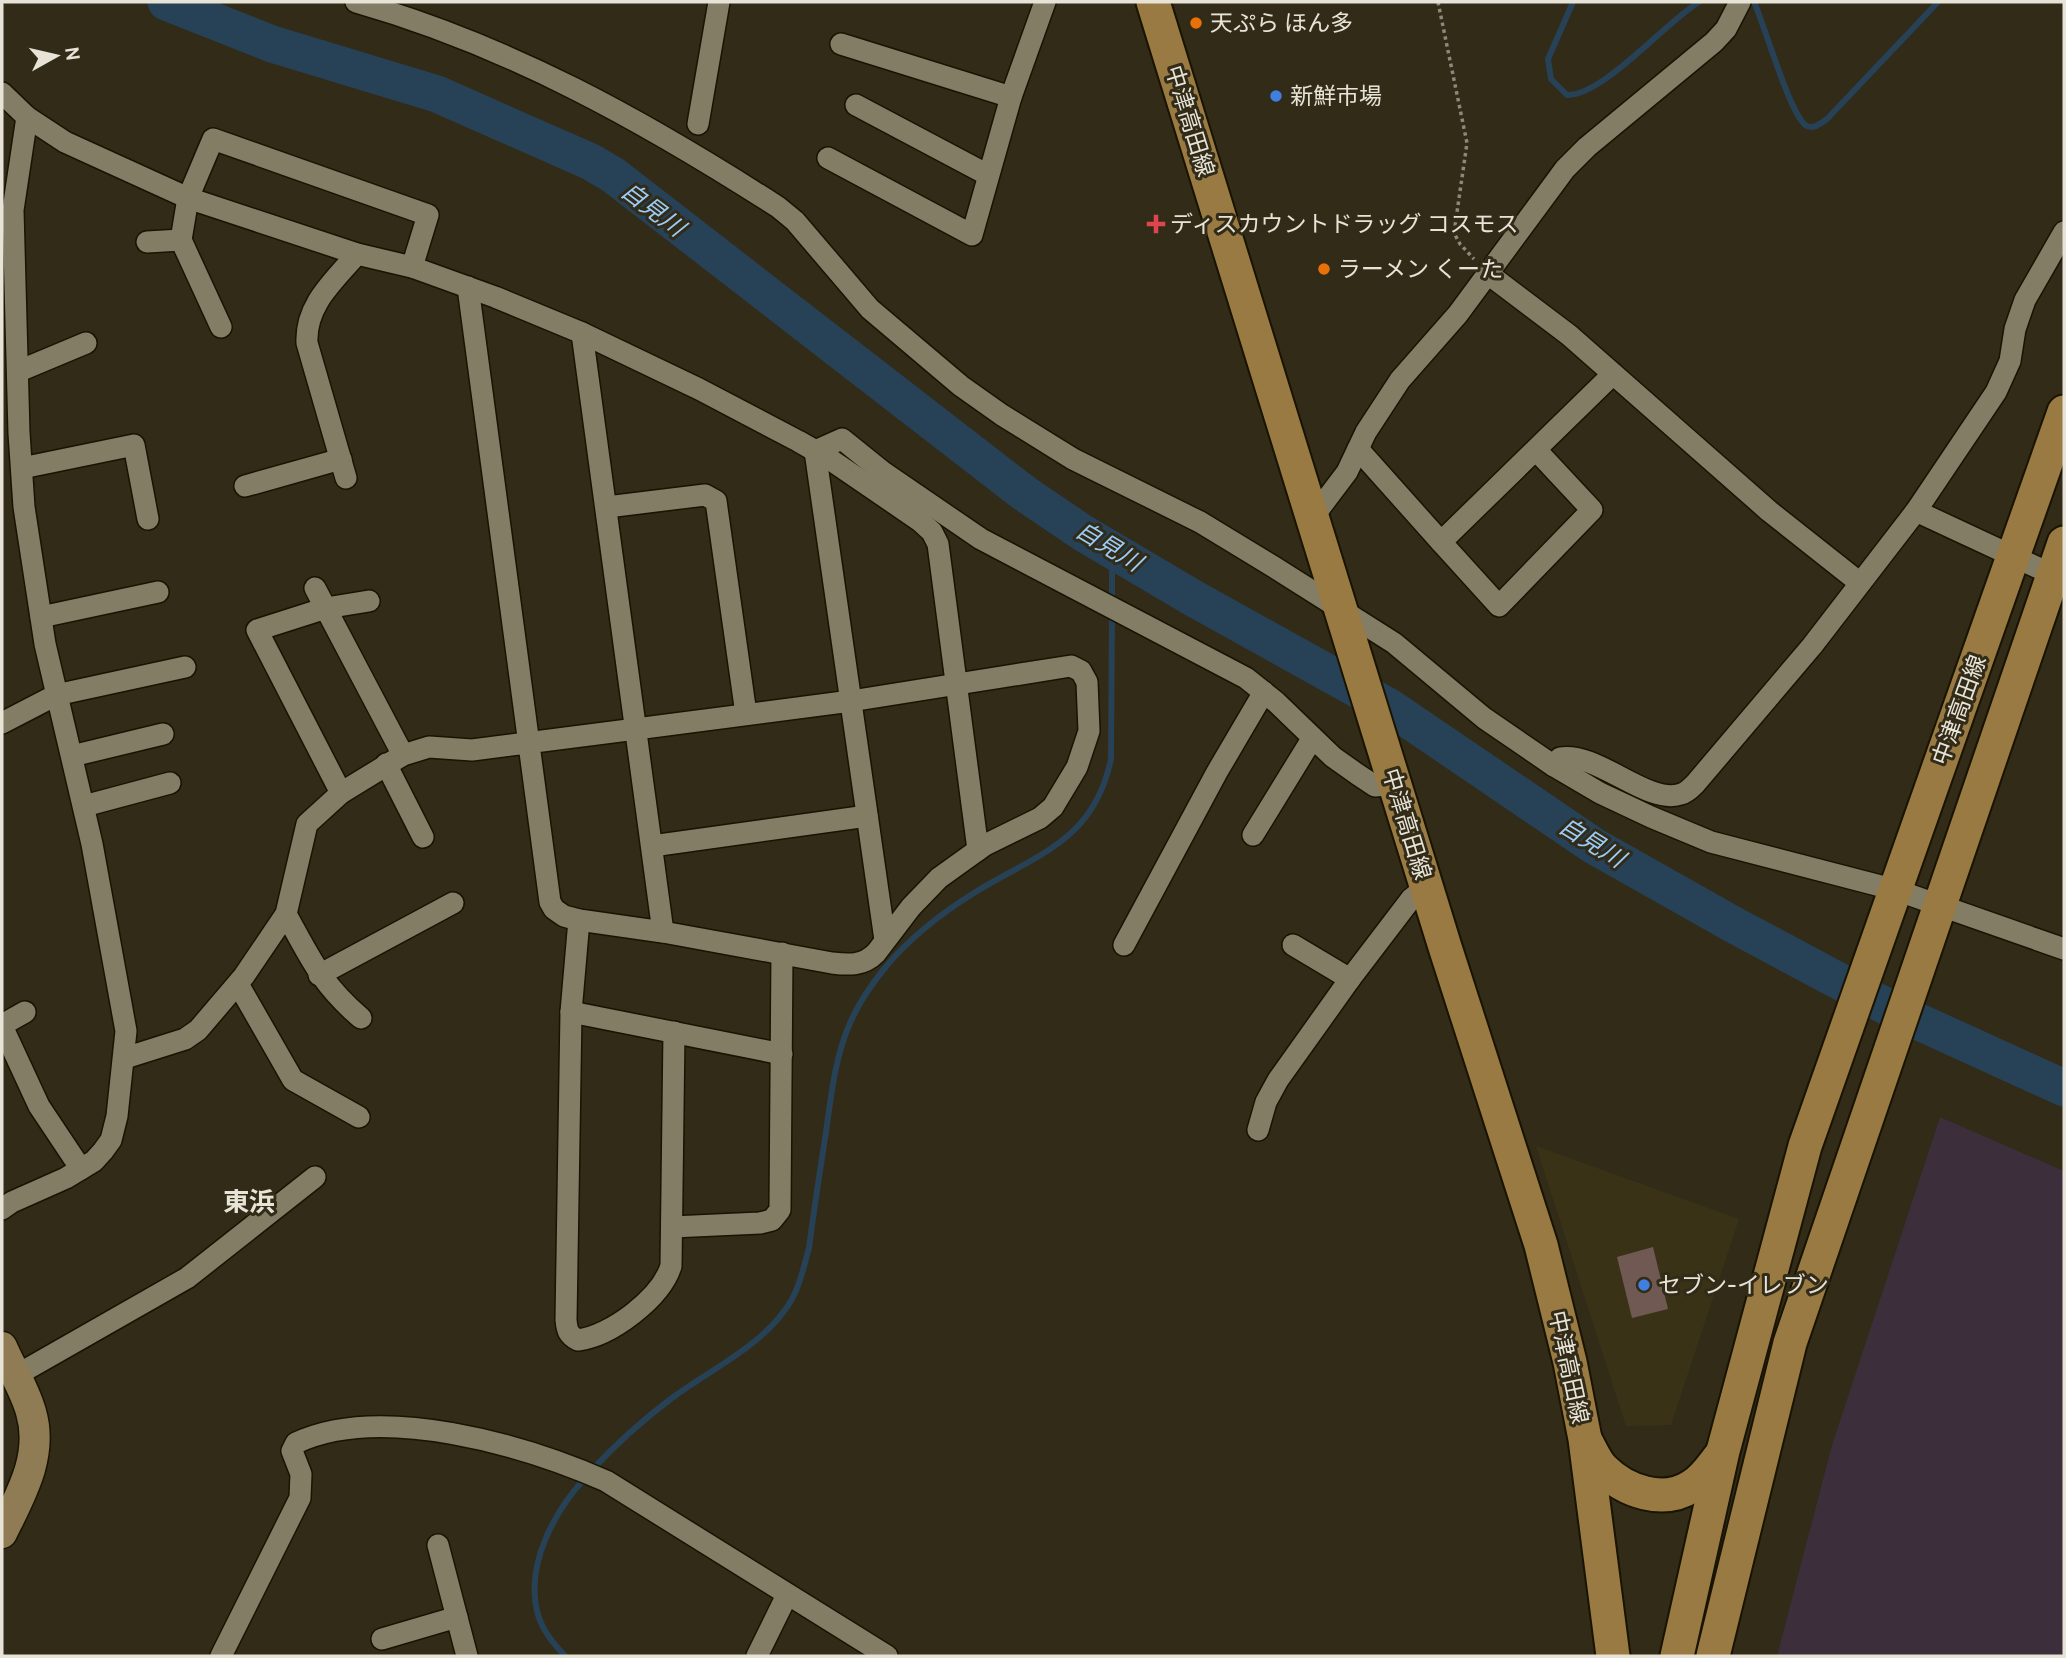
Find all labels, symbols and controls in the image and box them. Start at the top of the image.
place label: 天ぷら ほん多 [1210,9,1353,37]
marker: 天ぷら ほん多 [1188,15,1204,31]
north arrow [21,21,91,91]
text: N [60,45,85,62]
street label: 中津高田線 [1160,62,1220,180]
place label: 新鮮市場 [1290,82,1382,110]
marker: 新鮮市場 [1268,88,1284,104]
water label: 自見川 [616,176,693,244]
place label: ディスカウントドラッグ コスモス [1170,210,1519,238]
marker: ディスカウントドラッグ コスモス [1148,216,1164,232]
place label: ラーメン くーた [1338,255,1503,283]
marker: ラーメン くーた [1316,261,1332,277]
water label: 自見川 [1071,515,1150,579]
street label: 中津高田線 [1926,651,1992,769]
street label: 中津高田線 [1377,765,1437,883]
water label: 自見川 [1554,811,1633,875]
district label: 東浜 [223,1186,275,1218]
place label: セブン-イレブン [1658,1271,1829,1299]
marker: セブン-イレブン [1636,1277,1652,1293]
street label: 中津高田線 [1543,1308,1595,1426]

